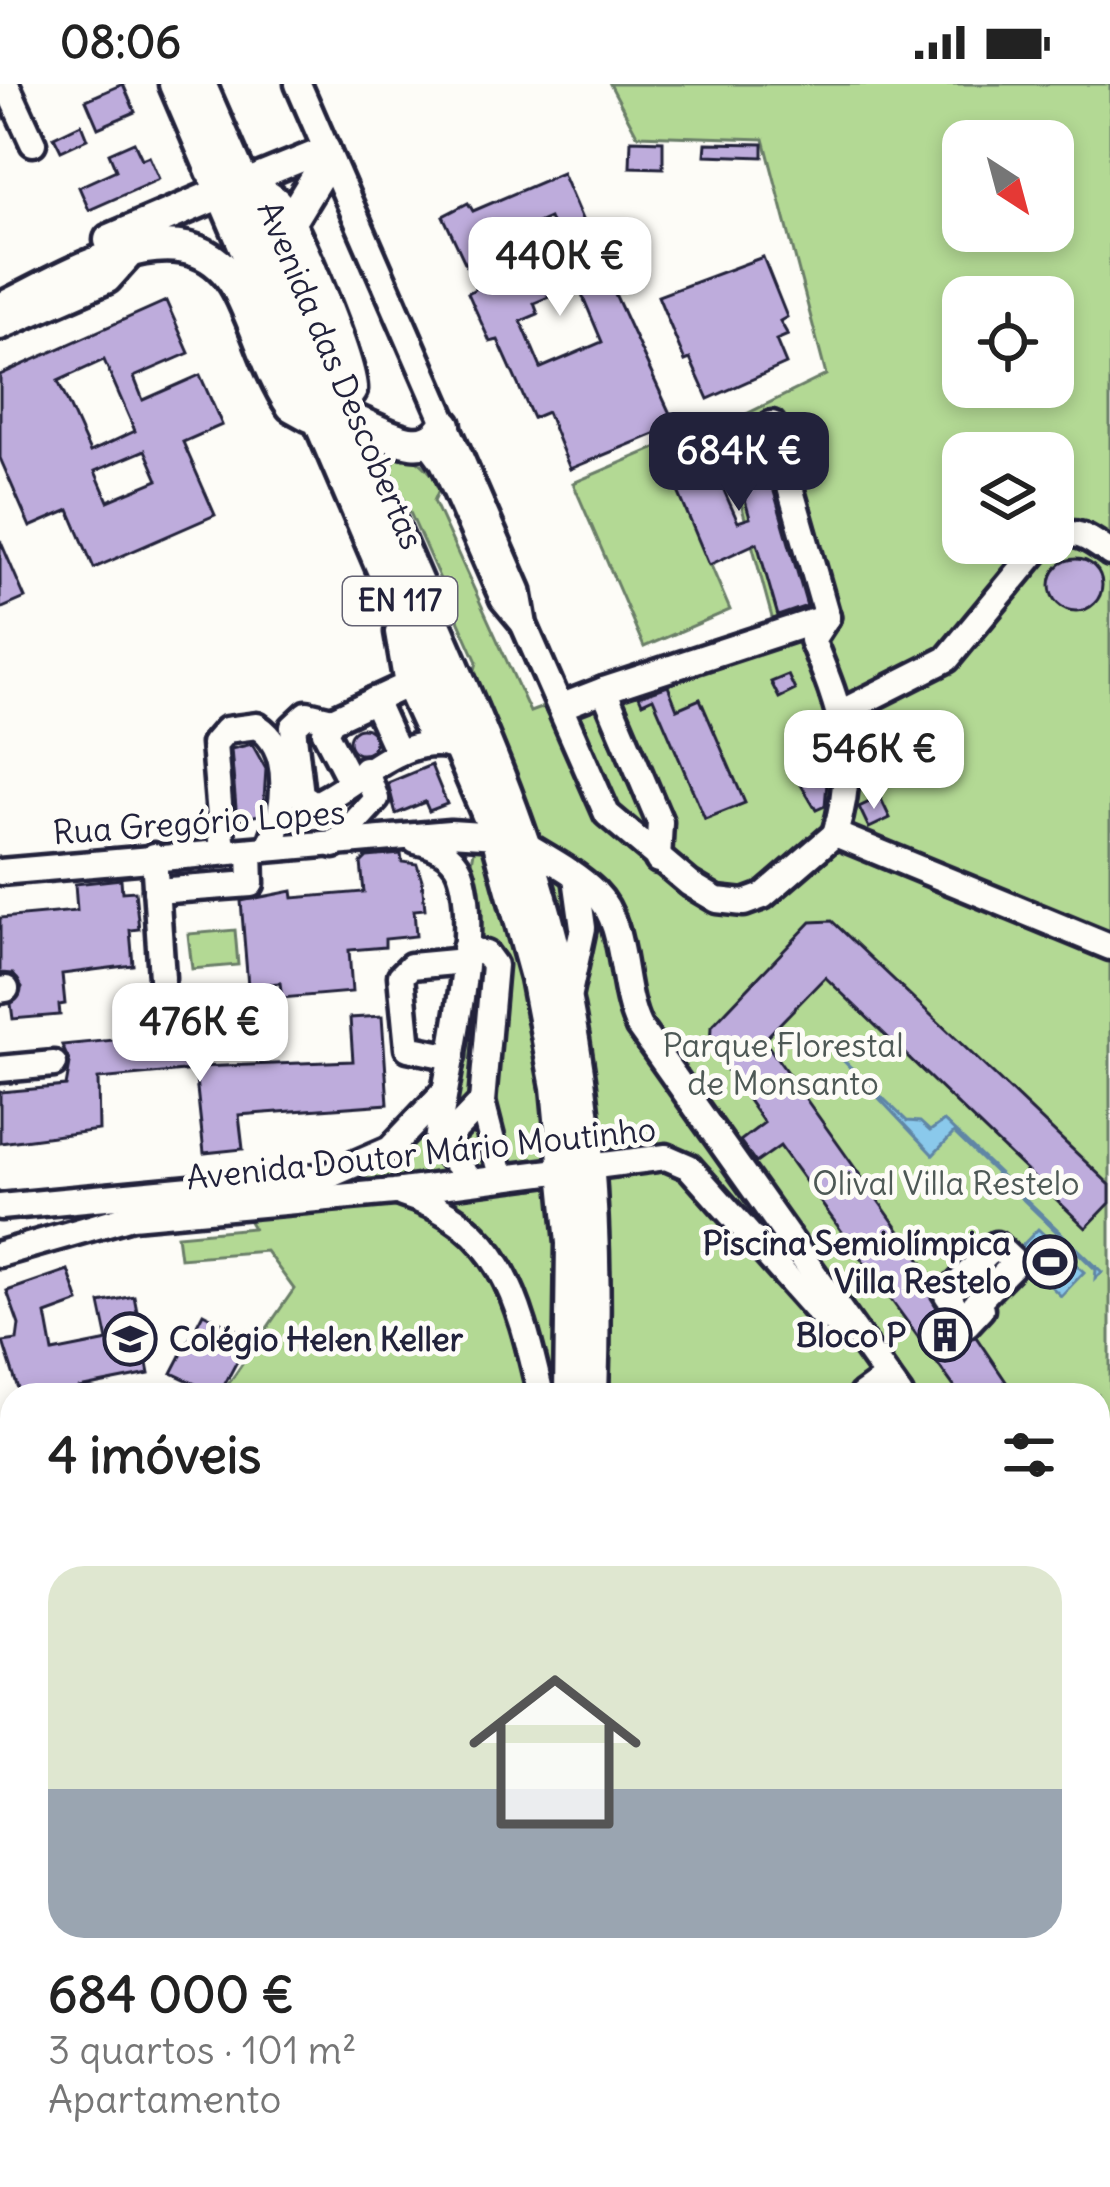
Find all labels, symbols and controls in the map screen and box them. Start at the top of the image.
text: 08:06 [60,14,181,70]
north arrow [942,120,1074,252]
map controls [942,120,1074,564]
street label: Avenida das Descobertas [249,195,433,555]
pin: 440K € [462,217,658,319]
text: 440K € [495,231,625,280]
button: locate [942,276,1074,408]
pin: 684K € [641,412,837,514]
text: 684K € [676,426,802,475]
button: layers [942,432,1074,564]
road number: EN 117 [343,577,457,625]
pin: 546K € [776,710,972,812]
text: 546K € [811,724,937,773]
street label: Rua Gregório Lopes [52,791,346,853]
pin: 476K € [102,983,298,1085]
text: 476K € [139,997,261,1046]
park label: Parque Florestal de Monsanto [662,1024,904,1104]
street label: Avenida Doutor Mário Moutinho [184,1107,658,1199]
park label: Olival Villa Restelo [812,1162,1080,1204]
place label: Piscina Semiolímpica Villa Restelo [702,1222,1011,1302]
sports icon: Piscina Semiolímpica Villa Restelo [1022,1234,1078,1290]
building icon: Bloco P [917,1307,973,1363]
school or university icon: Colégio Helen Keller [102,1311,158,1367]
place label: Bloco P [796,1314,906,1356]
place label: Colégio Helen Keller [169,1318,464,1360]
icon: filters [996,1422,1062,1488]
text: 4 imóveis [48,1423,261,1487]
icon: home [447,1644,663,1860]
text: 684 000 € [48,1962,294,2026]
text: 3 quartos · 101 m² [48,2026,357,2075]
text: Apartamento [48,2075,281,2124]

